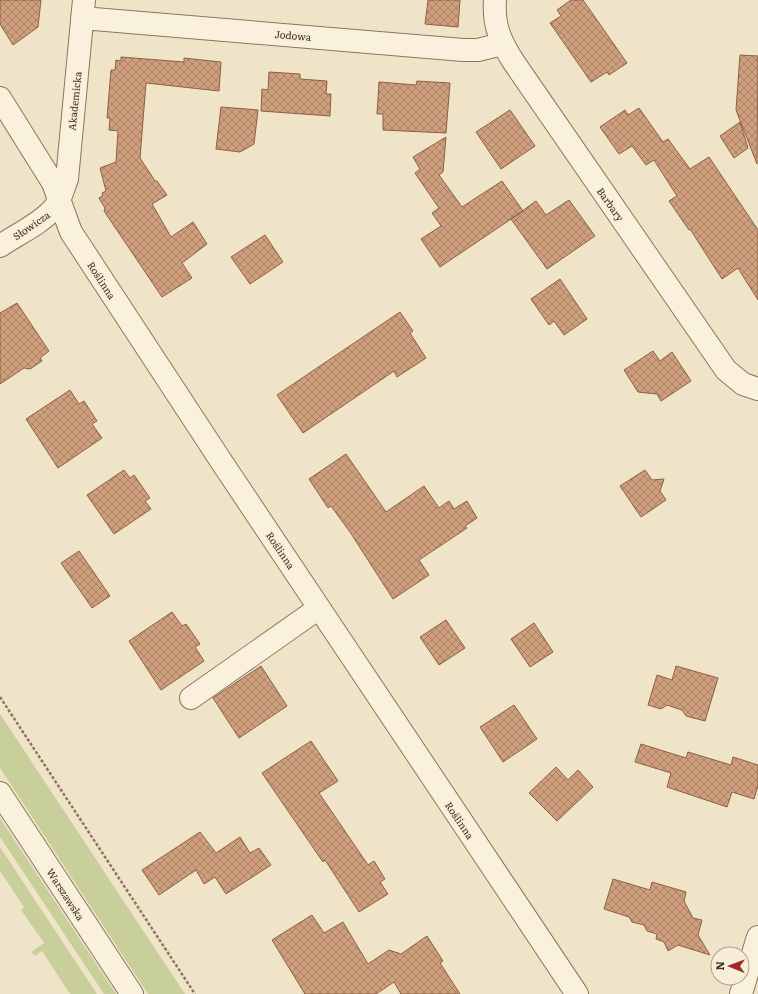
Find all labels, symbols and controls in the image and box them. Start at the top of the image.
street label: Jodowa [274,26,313,44]
street label: Akademicka [63,70,85,131]
street label: Barbary [594,184,628,224]
street label: Słowicza [9,206,53,243]
street label: Roślinna [84,258,120,302]
street label: Roślinna [263,528,299,572]
street label: Roślinna [442,798,478,842]
street label: Warszawska [43,865,89,924]
north arrow [710,946,750,986]
text: N [711,961,727,971]

